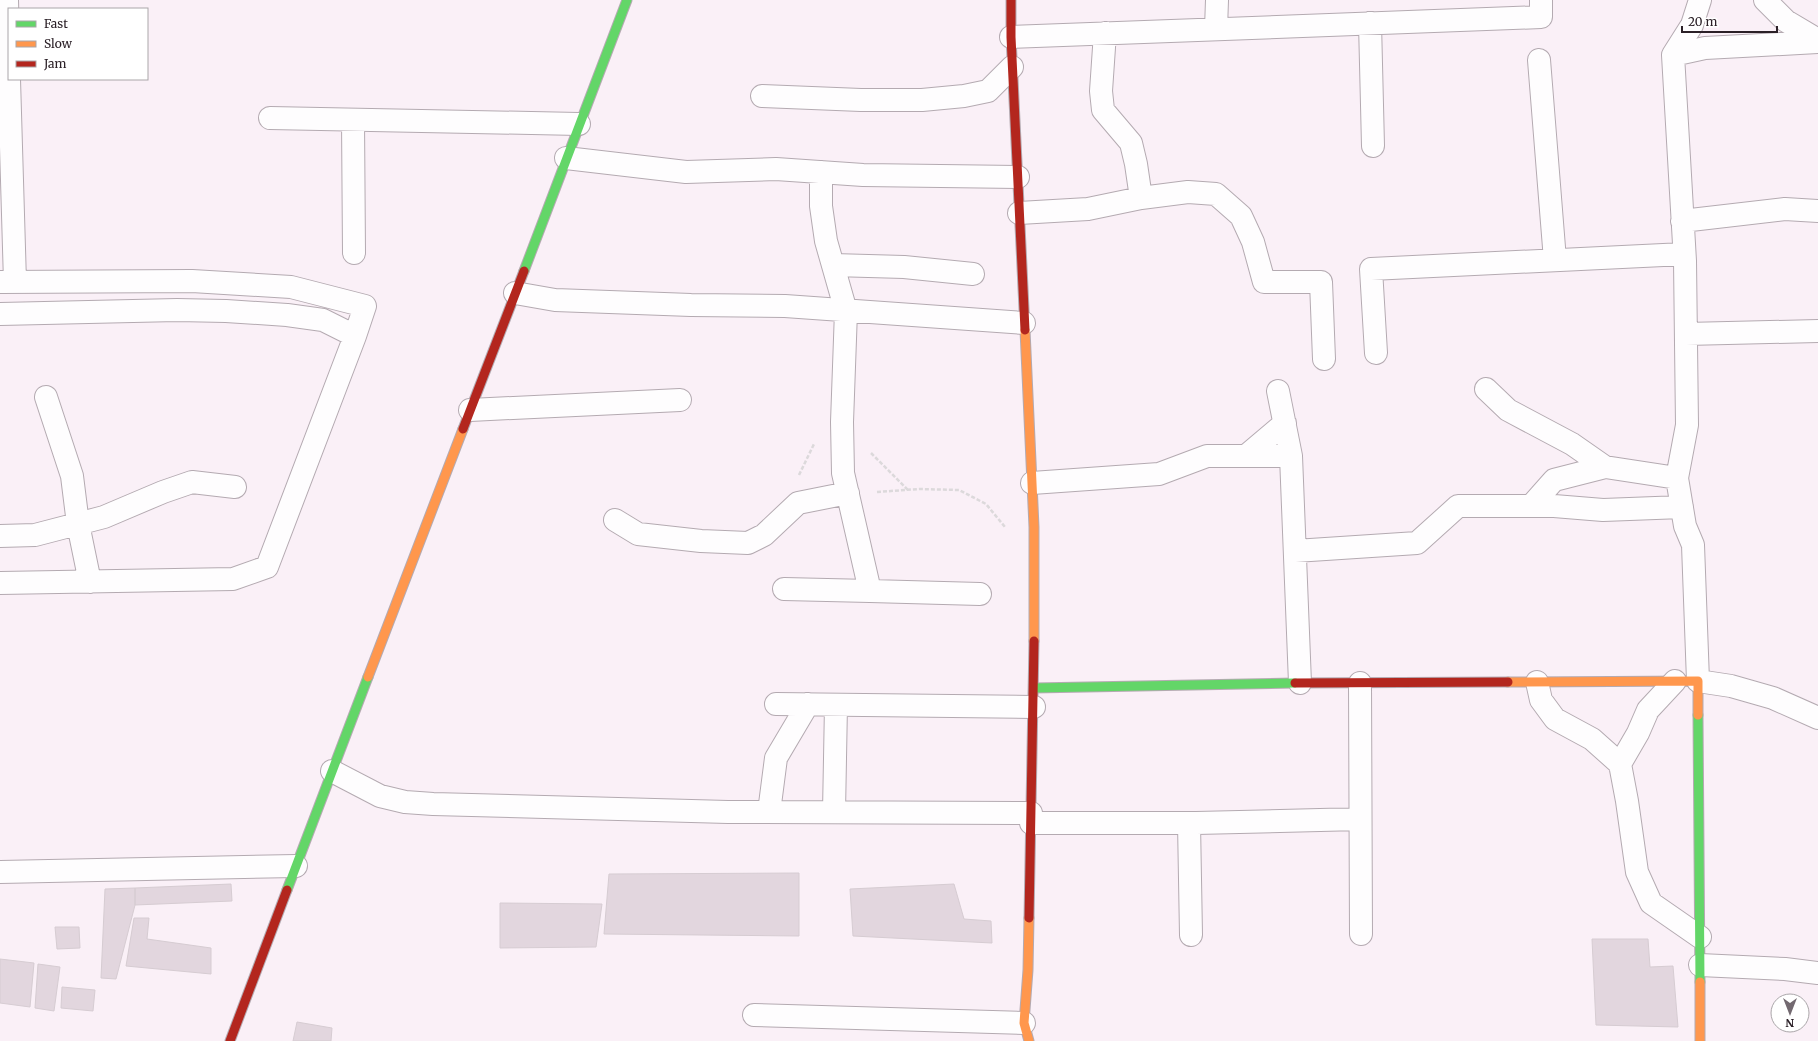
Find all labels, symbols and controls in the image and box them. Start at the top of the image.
legend [8,8,148,80]
scale bar [1682,8,1777,34]
text: 20 m [1688,14,1717,29]
text: Fast [44,16,68,31]
text: Slow [44,36,73,51]
text: Jam [43,56,67,71]
north arrow [1770,993,1810,1033]
text: N [1785,1016,1794,1030]

